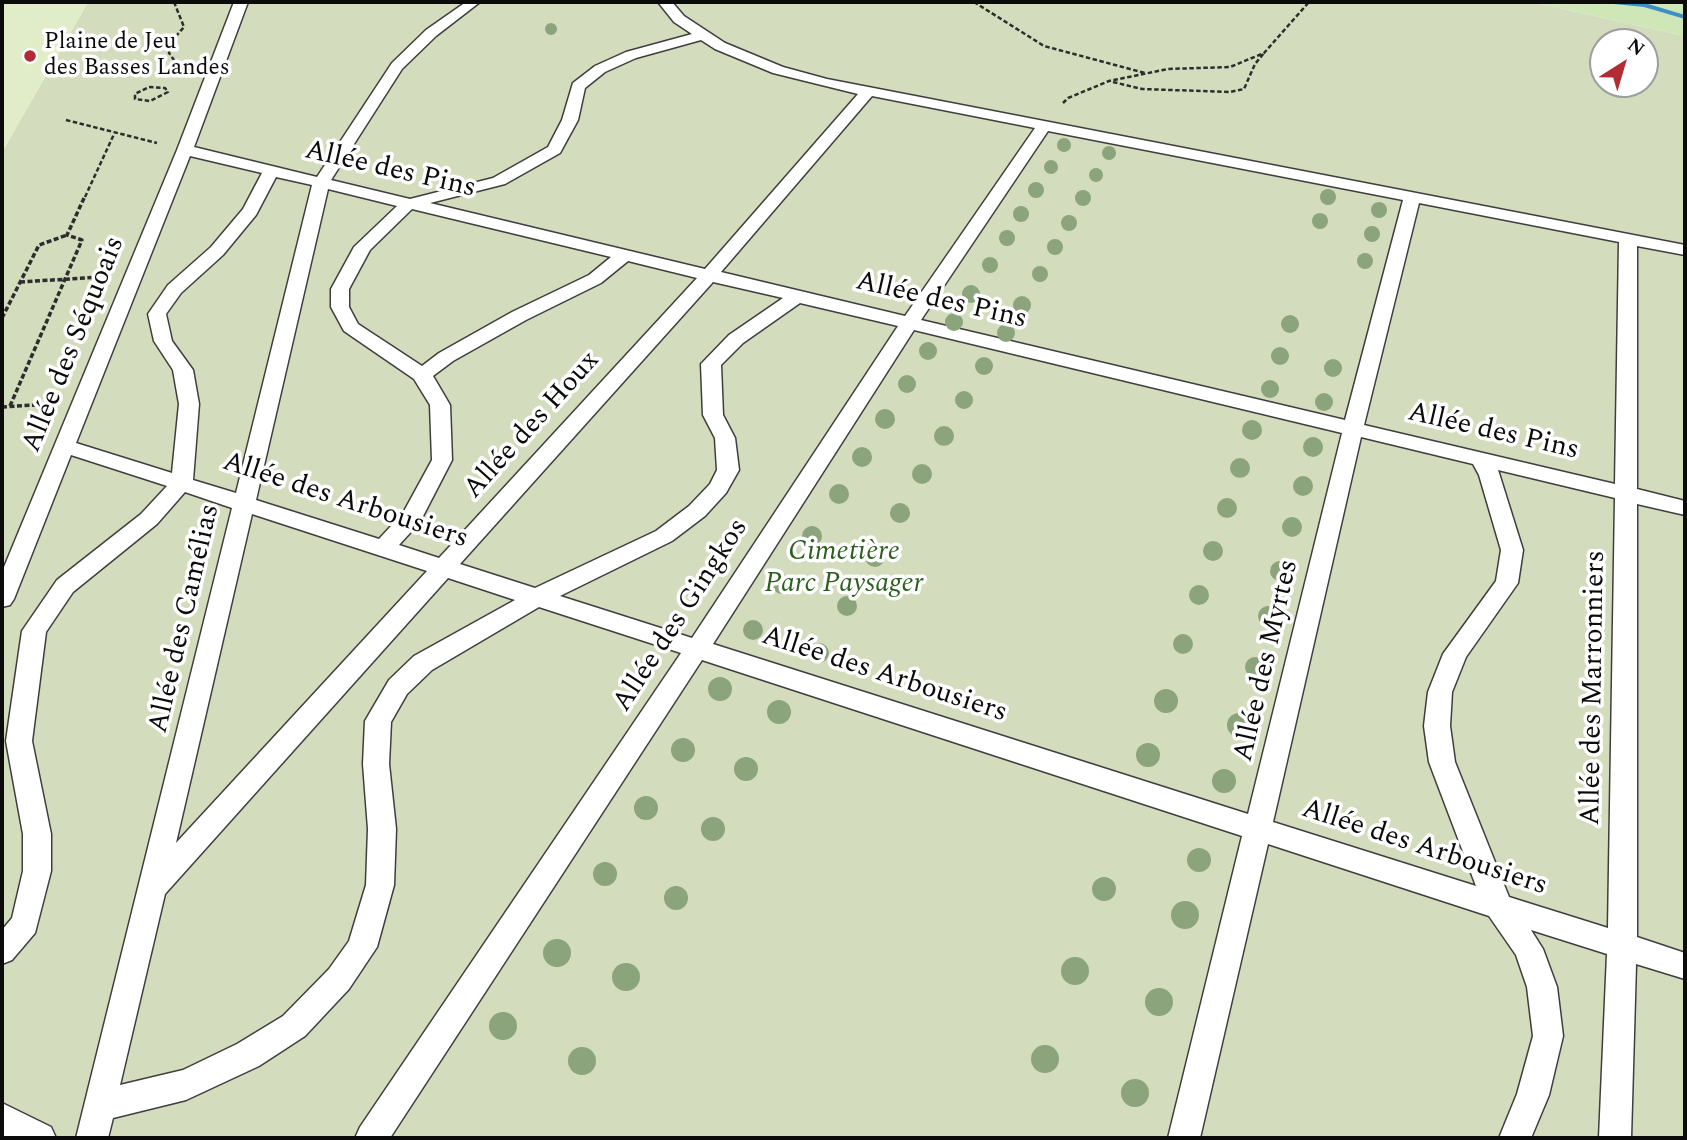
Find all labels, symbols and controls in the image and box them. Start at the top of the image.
north arrow [1589,28,1659,98]
place label: Plaine de Jeu des Basses Landes [44,29,230,83]
text: N [1621,31,1651,64]
marker: Plaine de Jeu des Basses Landes [22,48,38,64]
street label: Allée des Pins [301,135,479,207]
street label: Allée des Séquoais [16,232,134,458]
street label: Allée des Pins [852,266,1030,338]
street label: Allée des Houx [458,345,608,507]
street label: Allée des Pins [1404,397,1582,469]
street label: Allée des Arbousiers [218,446,472,558]
street label: Allée des Camélias [143,501,229,737]
street label: Allée des Gingkos [607,513,757,719]
park label: Cimetière Parc Paysager [765,537,923,603]
street label: Allée des Marronniers [1576,550,1614,826]
street label: Allée des Myrtes [1228,557,1308,765]
street label: Allée des Arbousiers [757,620,1011,732]
street label: Allée des Arbousiers [1297,793,1551,905]

